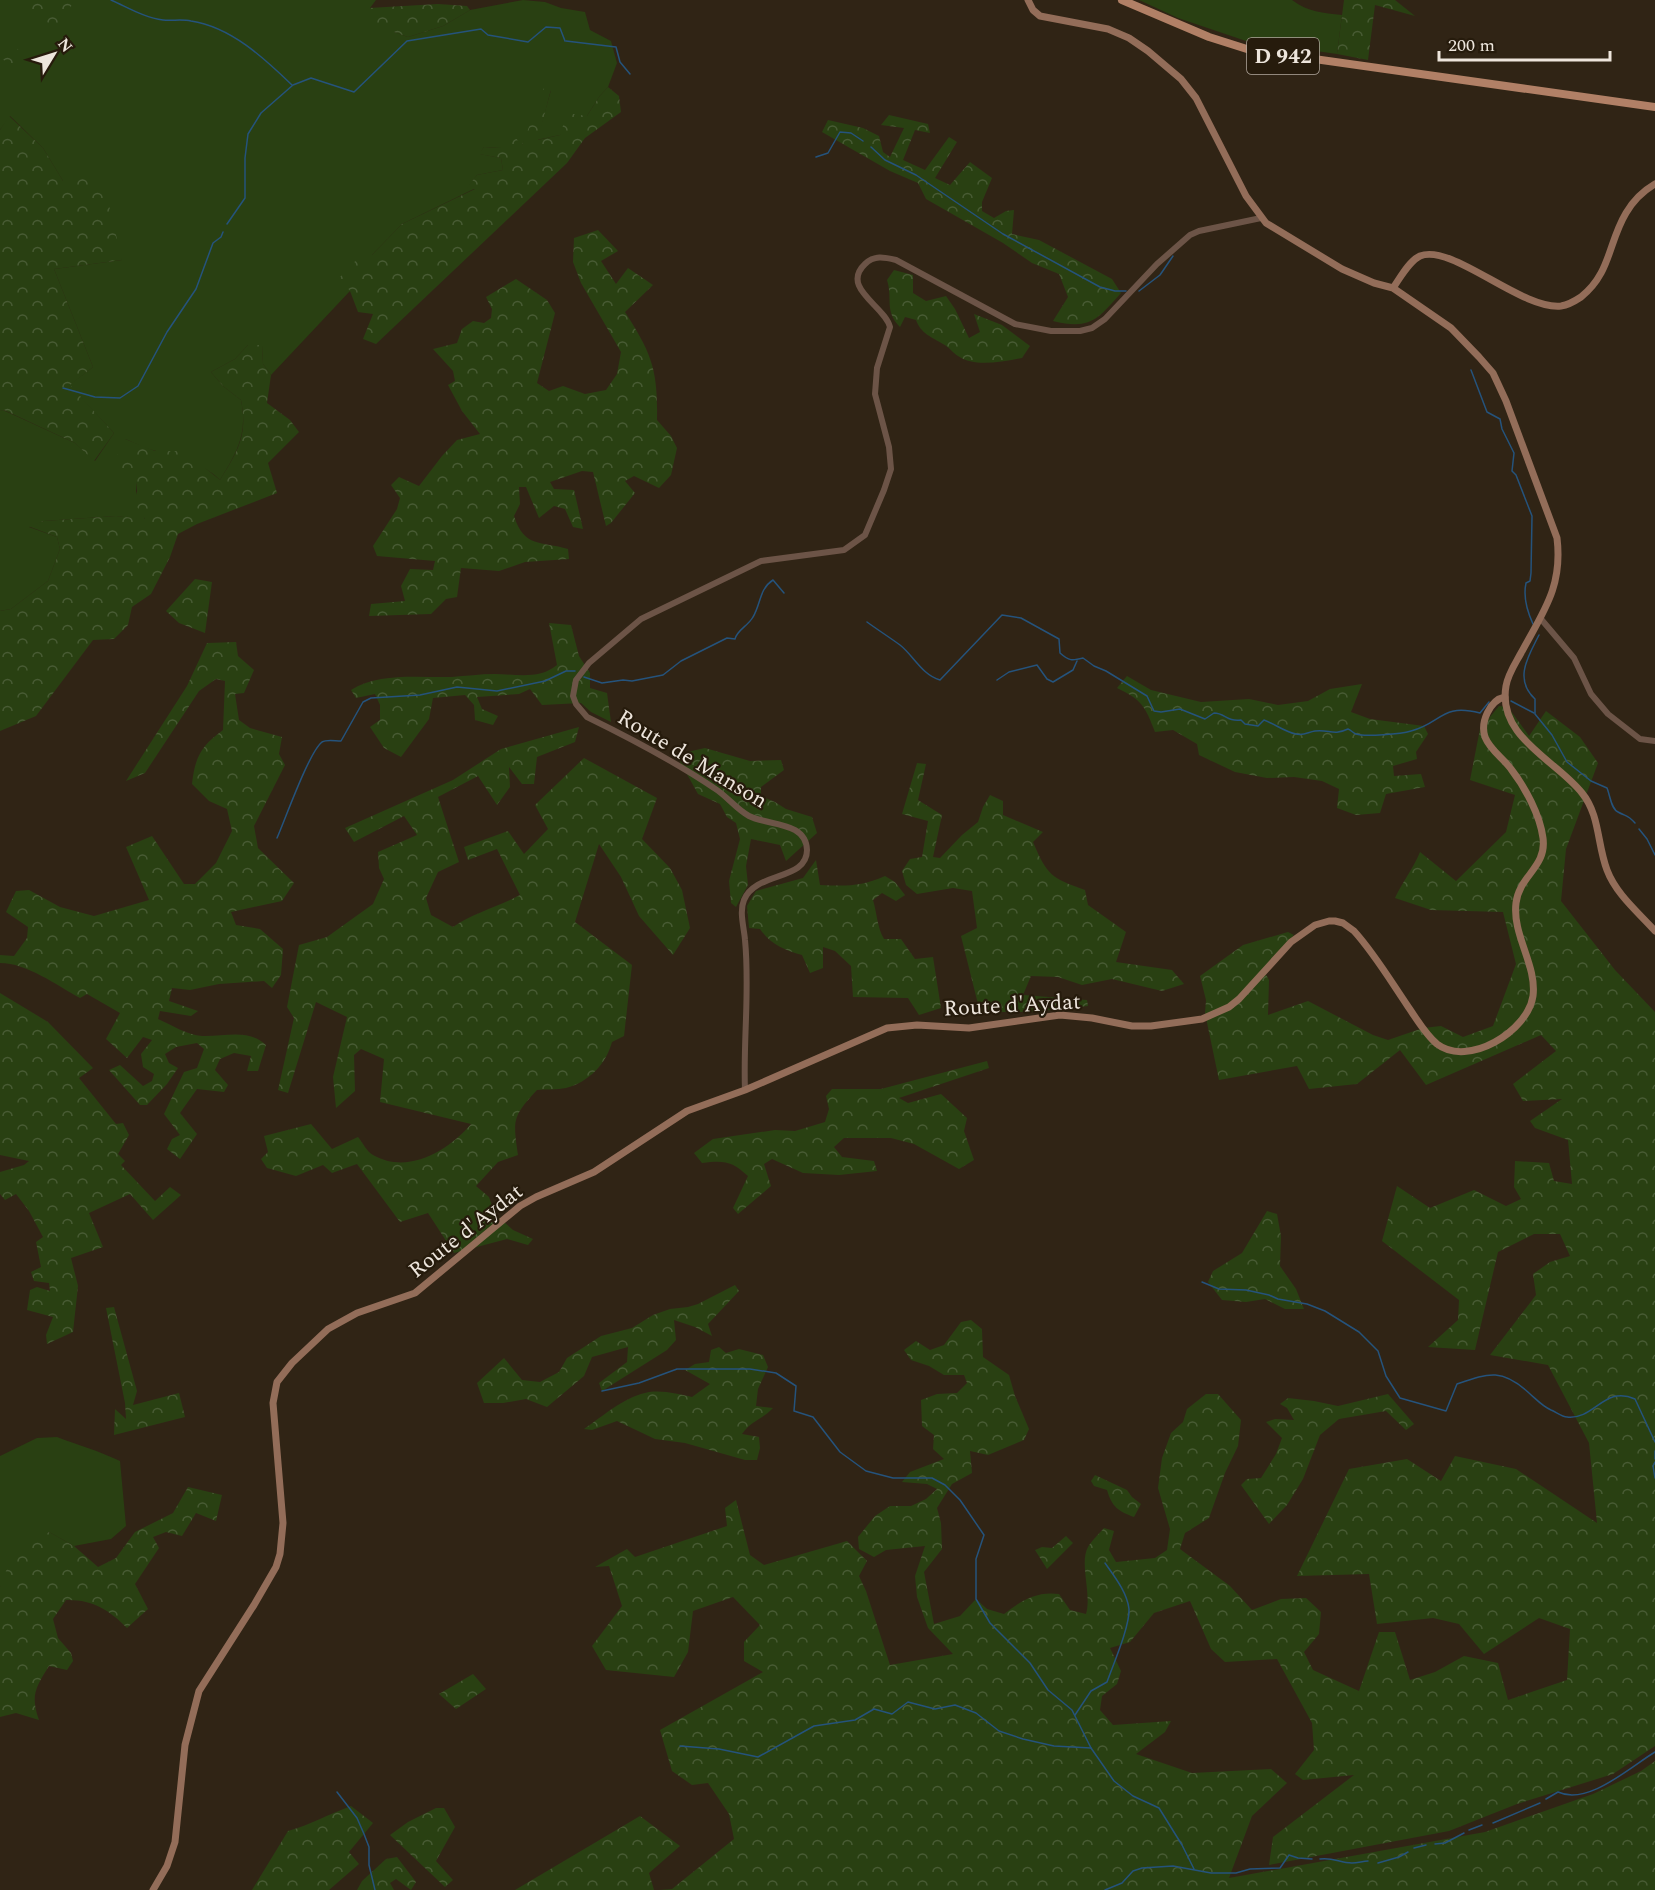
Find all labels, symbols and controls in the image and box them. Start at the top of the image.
north arrow [24,24,84,84]
scale bar [1439,24,1610,62]
text: 200 m [1448,32,1495,59]
text: N [52,33,79,58]
road number: D 942 [1247,38,1319,74]
street label: Route de Manson [611,701,774,817]
street label: Route d'Aydat [943,985,1082,1026]
street label: Route d'Aydat [402,1176,530,1287]

